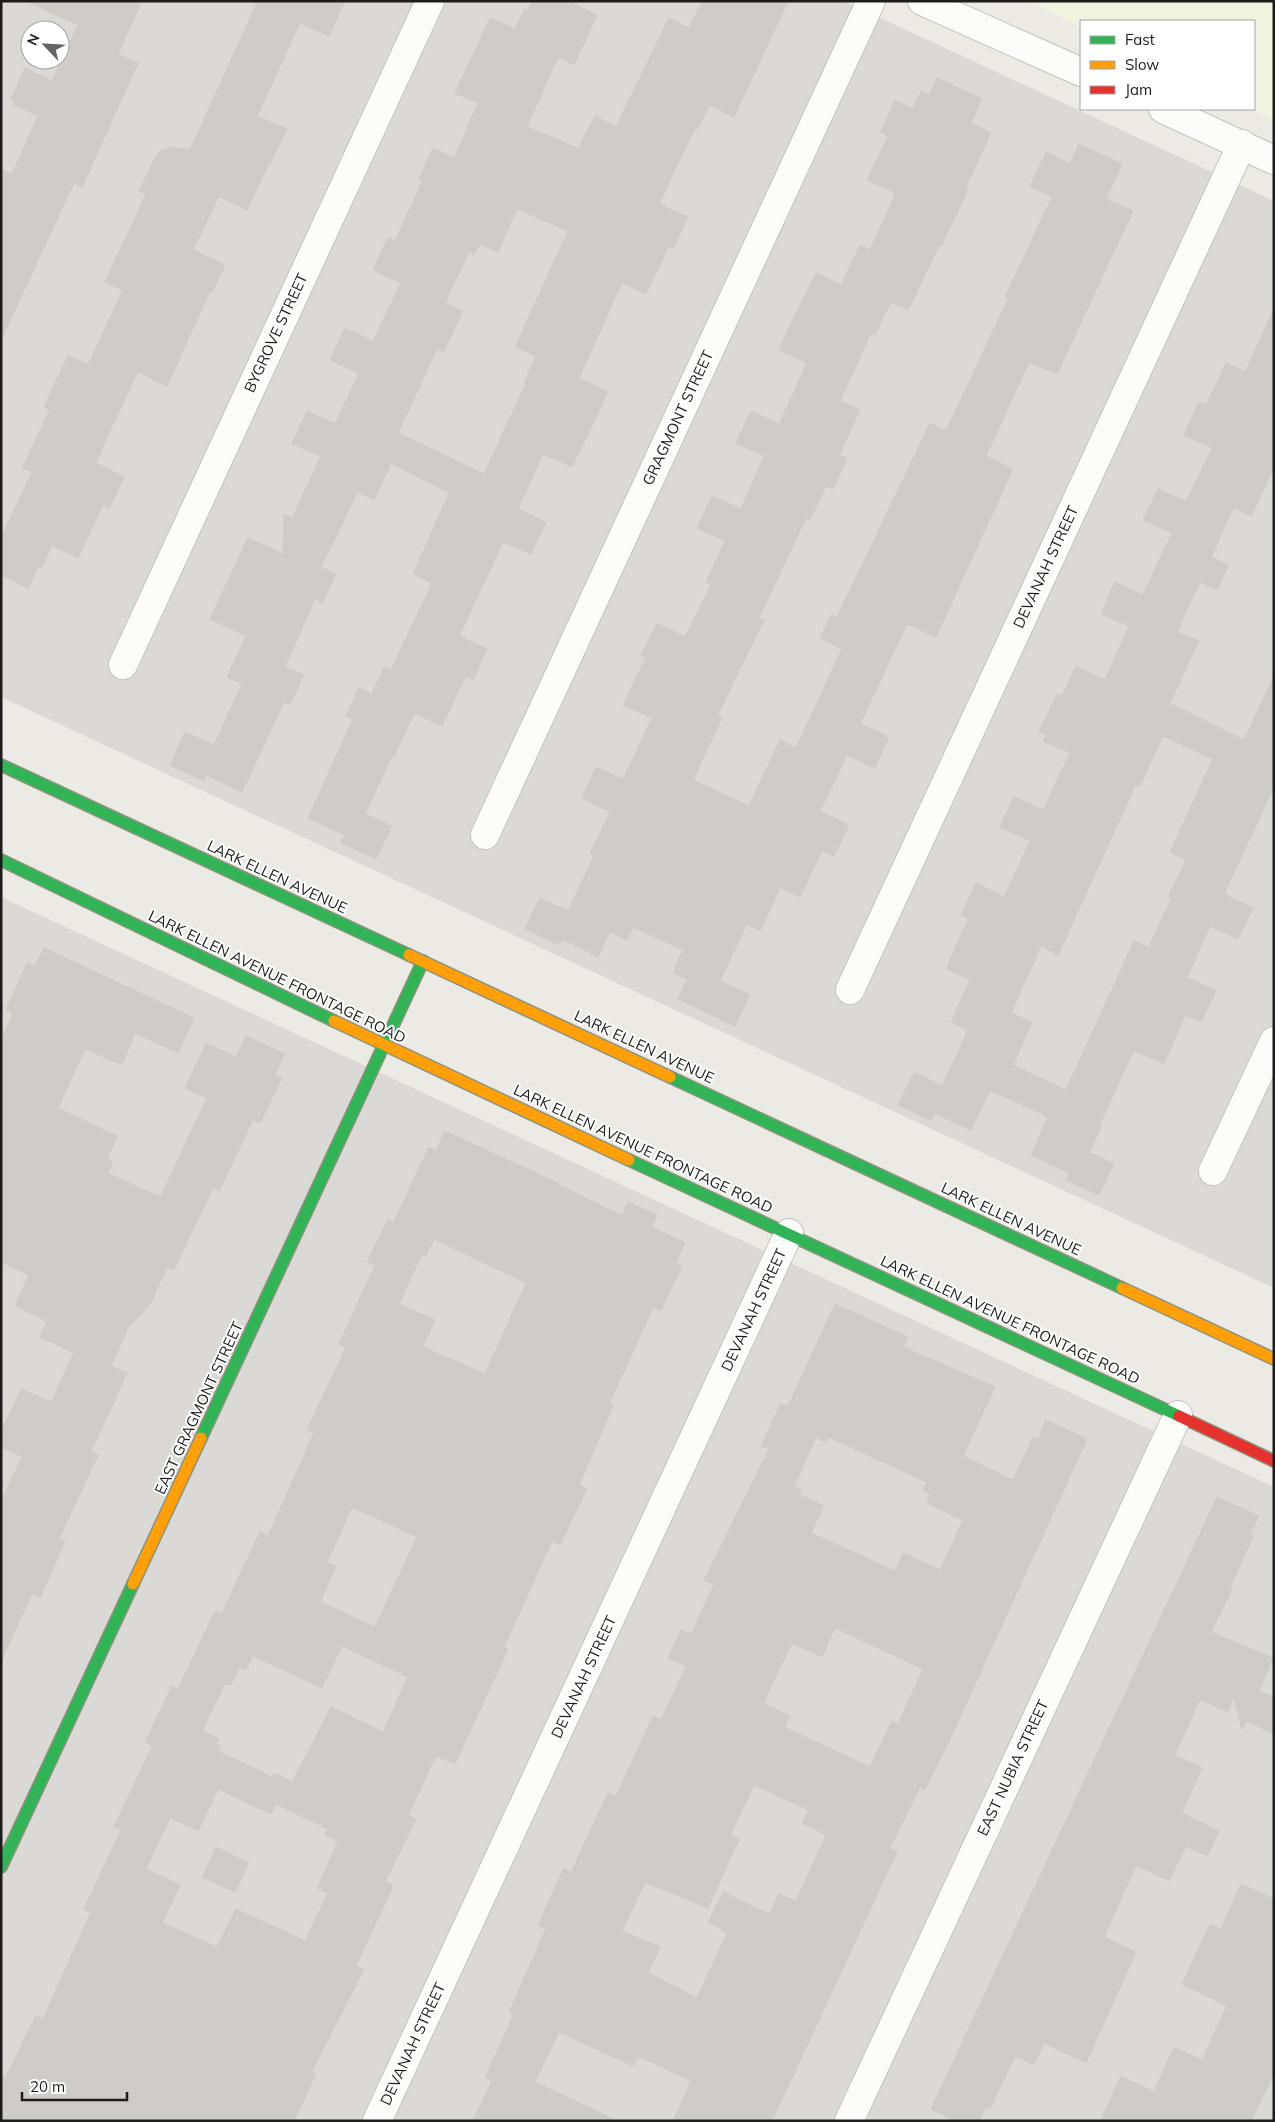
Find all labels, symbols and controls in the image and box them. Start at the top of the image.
north arrow [20,20,70,70]
legend [1080,20,1255,110]
text: Fast [1125,30,1155,49]
text: N [23,31,44,48]
text: Slow [1125,55,1159,74]
text: Jam [1125,80,1152,99]
street label: BYGROVE STREET [240,270,311,395]
street label: GRAGMONT STREET [638,347,717,488]
street label: DEVANAH STREET [1009,502,1082,631]
street label: LARK ELLEN AVENUE [204,836,350,917]
street label: LARK ELLEN AVENUE FRONTAGE ROAD [145,906,409,1047]
street label: LARK ELLEN AVENUE [571,1006,717,1087]
street label: LARK ELLEN AVENUE FRONTAGE ROAD [510,1080,776,1217]
street label: LARK ELLEN AVENUE [938,1178,1084,1259]
street label: DEVANAH STREET [717,1245,790,1374]
street label: LARK ELLEN AVENUE FRONTAGE ROAD [877,1251,1143,1388]
street label: EAST GRAGMONT STREET [150,1318,247,1497]
street label: DEVANAH STREET [547,1612,620,1741]
street label: EAST NUBIA STREET [973,1697,1052,1839]
street label: DEVANAH STREET [376,1979,449,2108]
scale bar [22,2070,128,2102]
text: 20 m [30,2077,65,2096]

